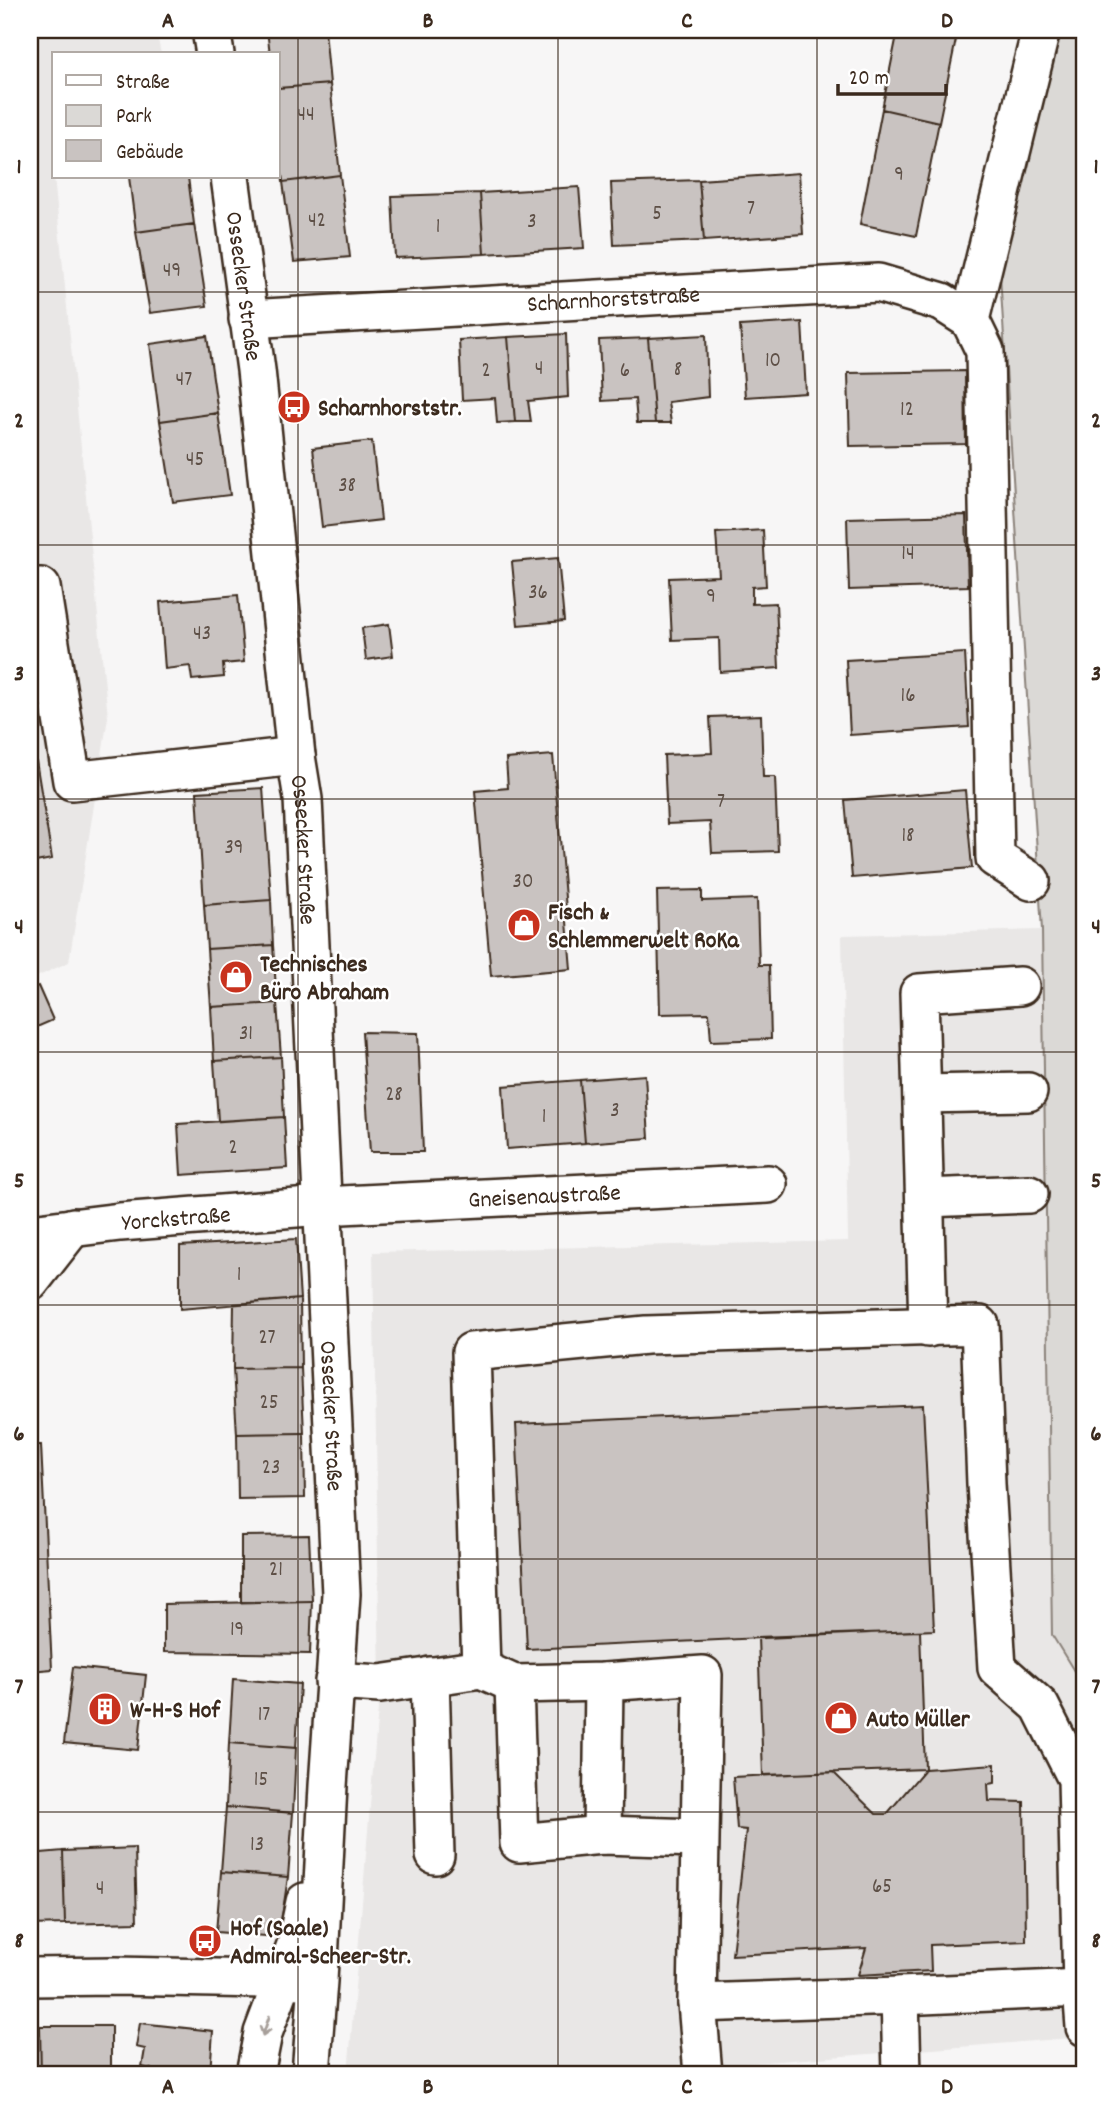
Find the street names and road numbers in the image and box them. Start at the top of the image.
street label: Ossecker Straße [215,210,269,363]
street label: Scharnhorststraße [526,279,701,323]
street label: Ossecker Straße [279,772,323,926]
street label: Gneisenaustraße [467,1177,622,1219]
street label: Yorckstraße [121,1199,232,1242]
street label: Ossecker Straße [309,1340,350,1492]

